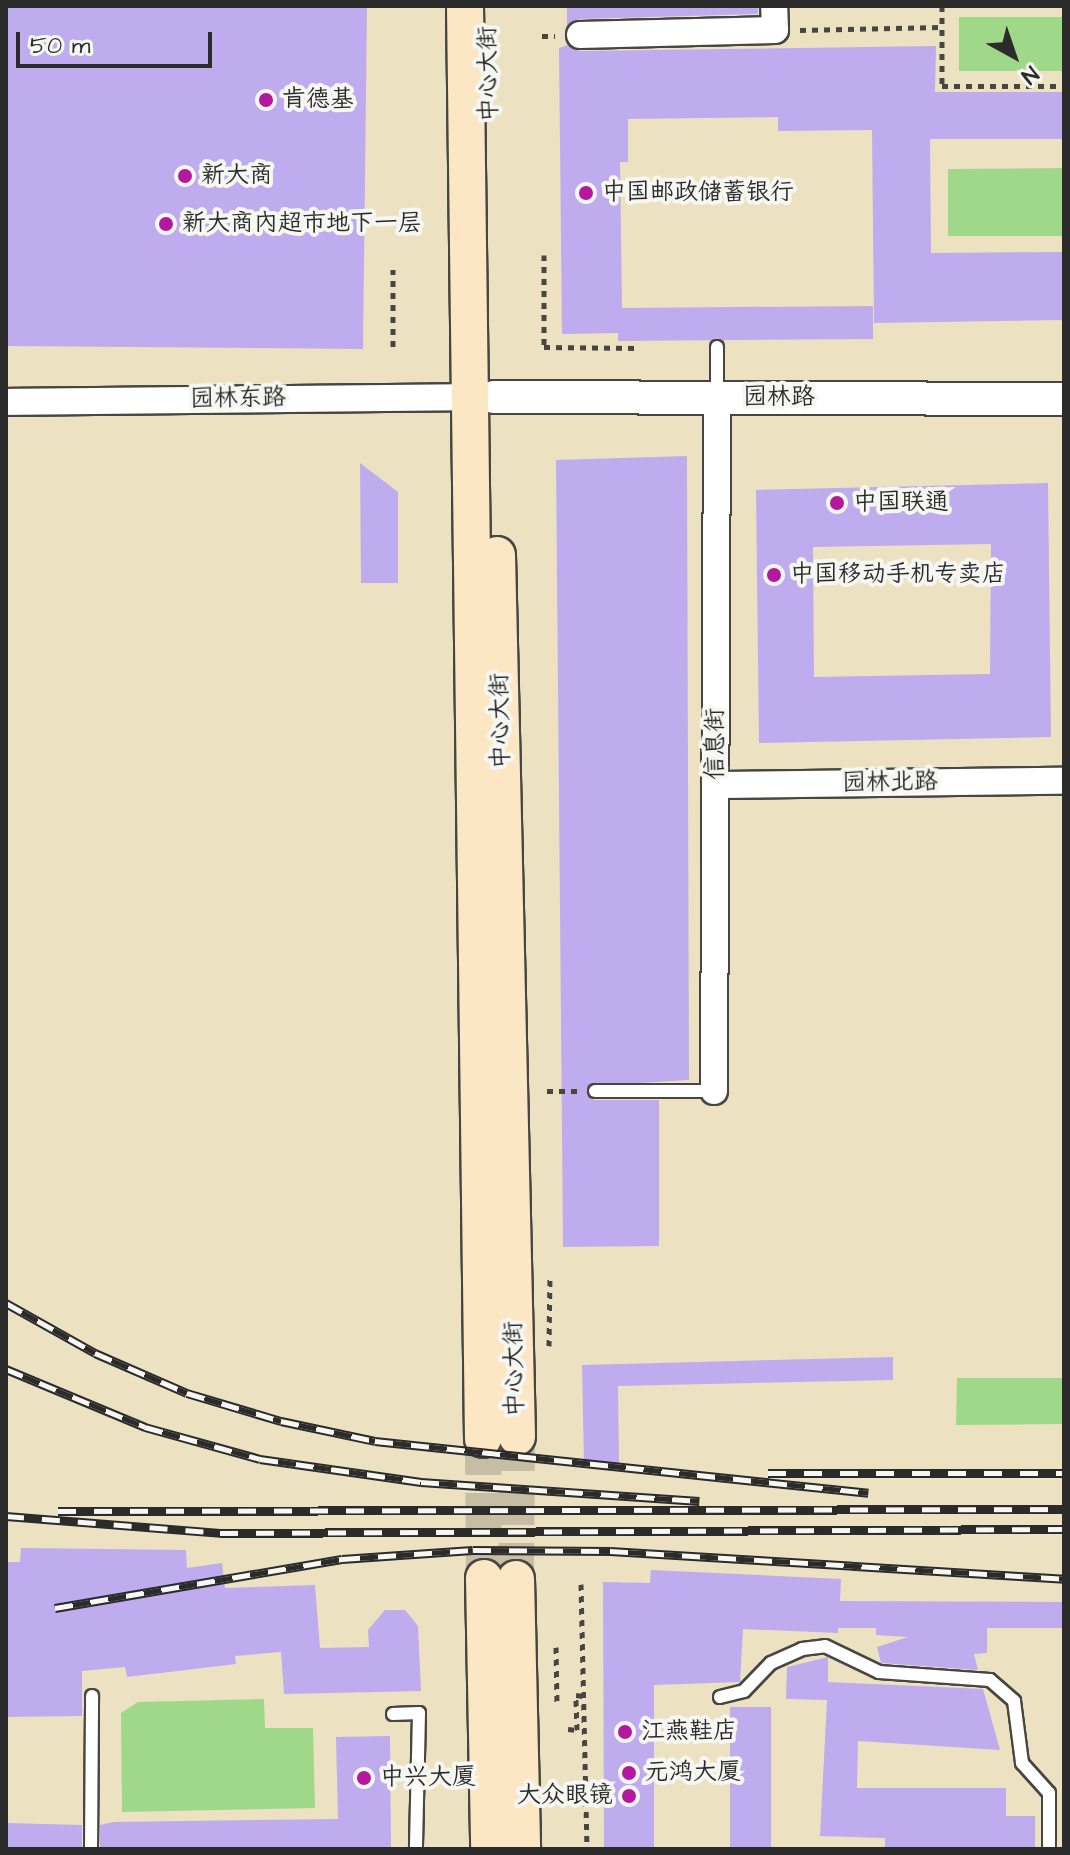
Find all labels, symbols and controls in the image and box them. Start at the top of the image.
scale bar [20,16,216,66]
north arrow [974,16,1054,96]
street label: 中心大街 [474,26,504,122]
text: 50 m [30,29,90,63]
text: N [1015,58,1045,91]
place label: 肯德基 [282,86,354,114]
marker: 肯德基 [257,91,275,109]
place label: 新大商 [201,162,273,190]
marker: 新大商 [176,167,194,185]
place label: 中国邮政储蓄银行 [602,179,794,207]
marker: 中国邮政储蓄银行 [577,184,595,202]
place label: 新大商内超市地下一层 [182,210,422,238]
marker: 新大商内超市地下一层 [157,215,175,233]
street label: 园林东路 [190,384,286,414]
street label: 园林路 [743,384,815,412]
place label: 中国联通 [853,489,949,517]
marker: 中国联通 [828,494,846,512]
place label: 中国移动手机专卖店 [790,561,1006,589]
marker: 中国移动手机专卖店 [765,566,783,584]
street label: 中心大街 [486,673,516,769]
street label: 信息街 [702,708,730,780]
street label: 园林北路 [842,768,938,798]
street label: 中心大街 [500,1321,530,1417]
place label: 江燕鞋店 [641,1718,737,1746]
marker: 江燕鞋店 [616,1723,634,1741]
place label: 元鸿大厦 [645,1759,741,1787]
place label: 中兴大厦 [380,1764,476,1792]
marker: 元鸿大厦 [620,1764,638,1782]
marker: 中兴大厦 [355,1769,373,1787]
place label: 大众眼镜 [517,1782,613,1810]
marker: 大众眼镜 [620,1787,638,1805]

